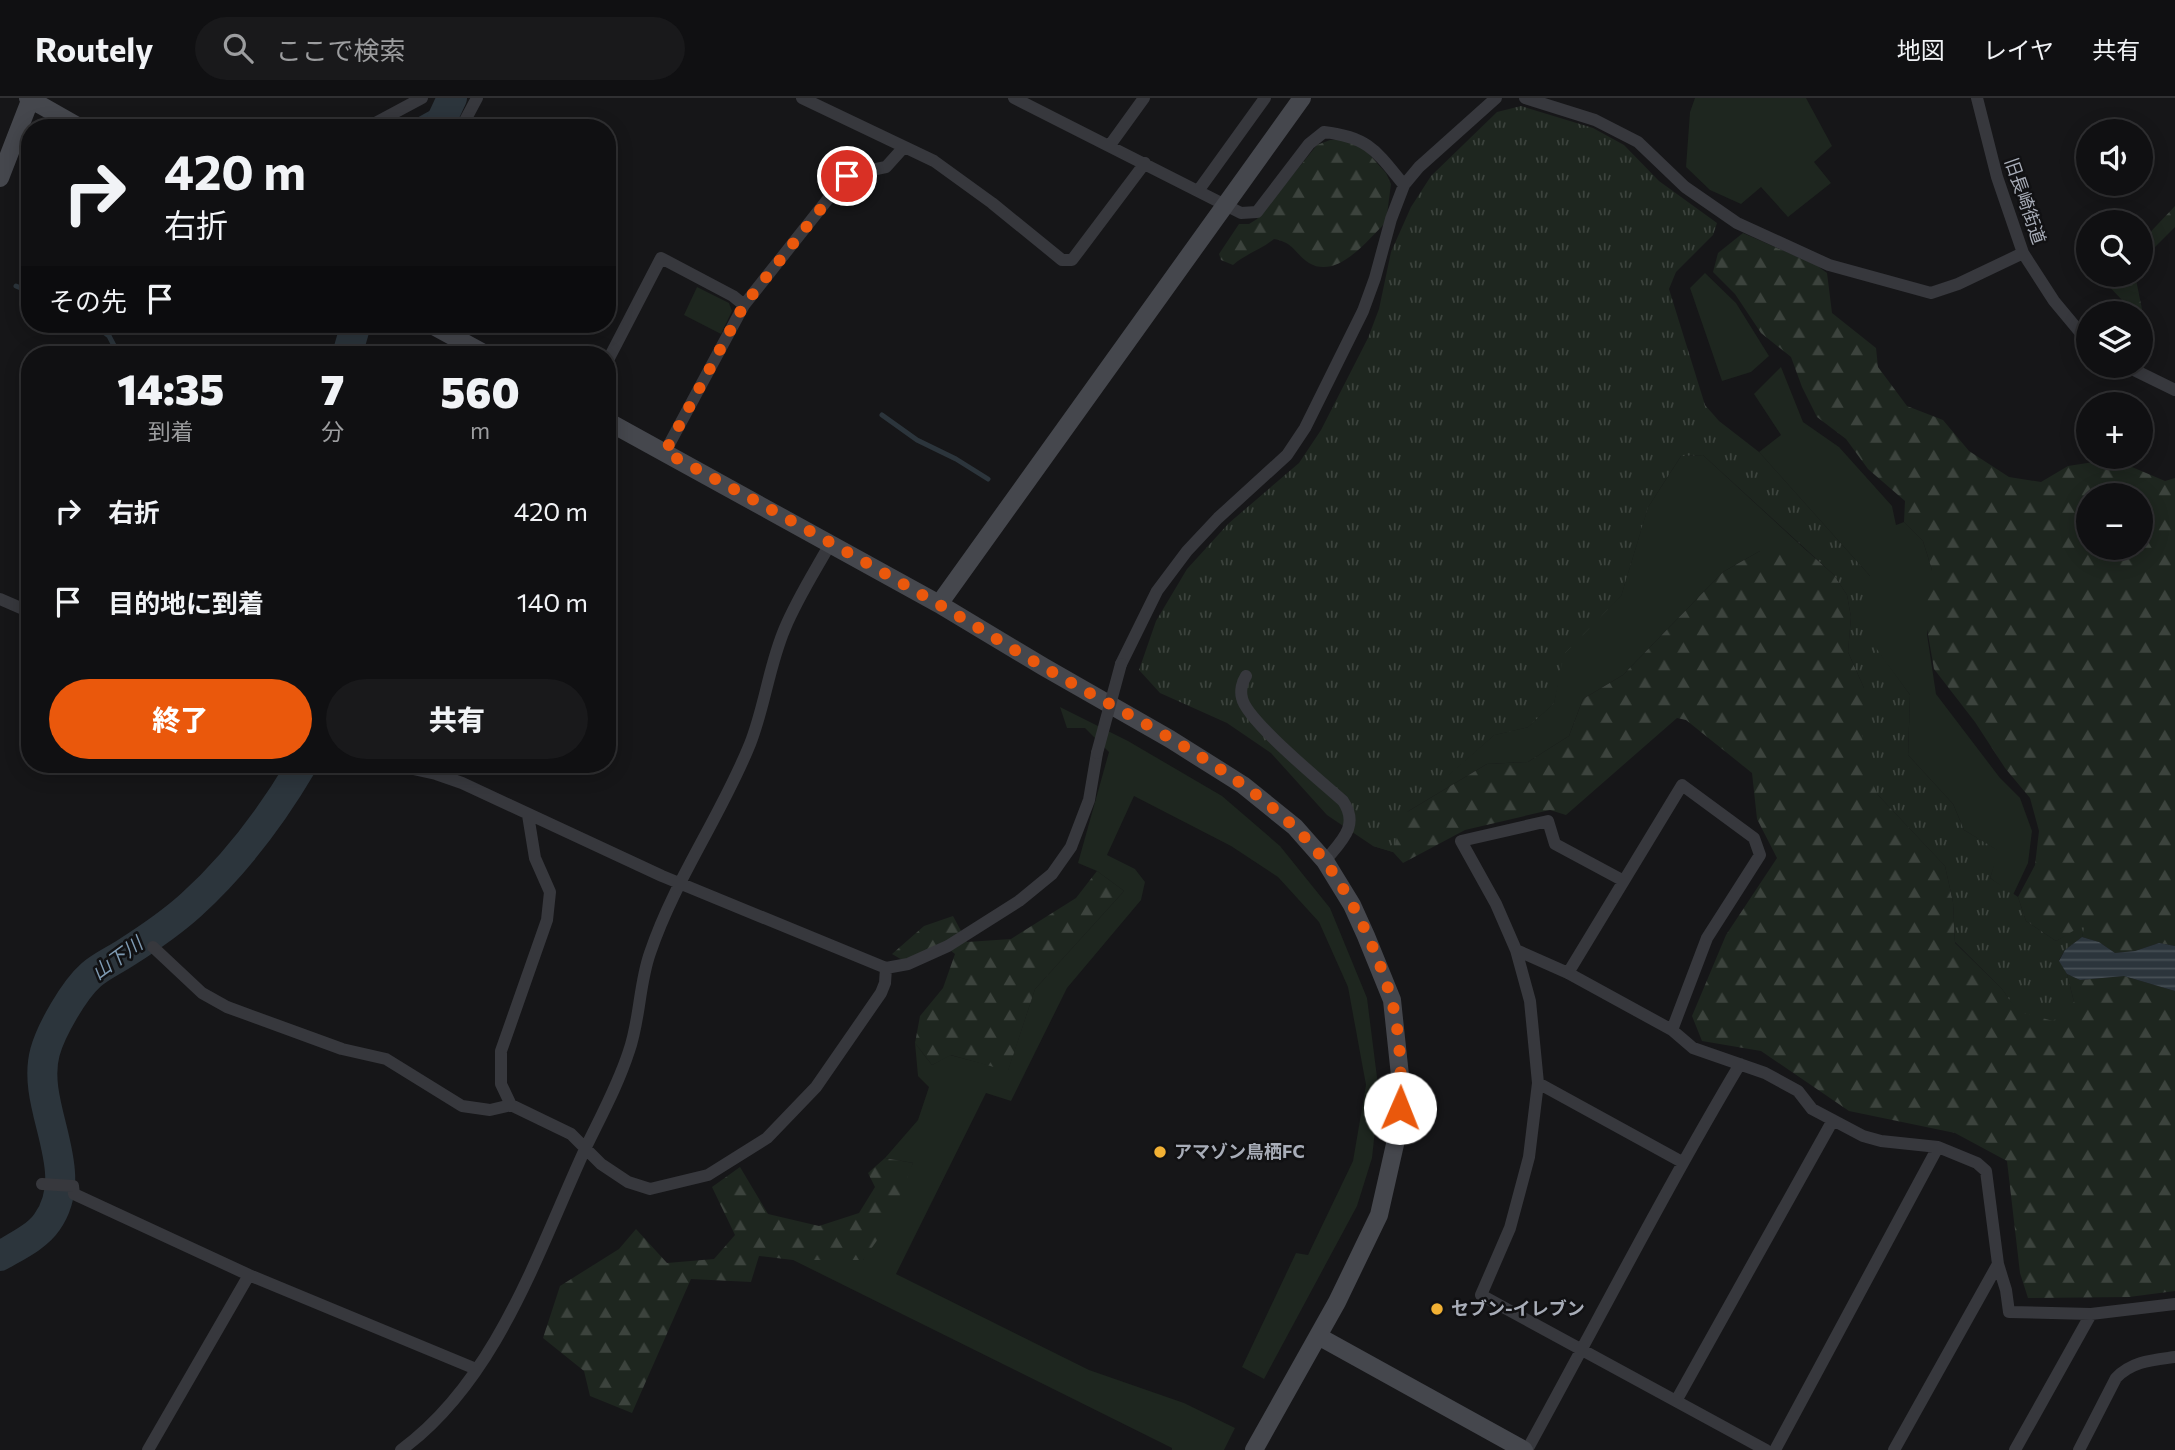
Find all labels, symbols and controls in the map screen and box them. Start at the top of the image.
search box [195,17,685,80]
text: Routely [35,28,153,69]
icon: search [219,29,257,67]
text: ここで検索 [275,34,406,65]
text: 地図 [1897,35,1945,64]
text: レイヤ [1983,35,2054,64]
text: 共有 [2092,35,2140,64]
map controls [2076,119,2153,560]
button: sound [2076,119,2153,196]
text: 420 m [164,140,306,200]
pin [817,146,877,206]
icon: right [49,147,140,238]
street label: 旧長崎街道 [2001,155,2051,247]
icon: arrive [828,157,866,195]
text: 右折 [164,204,228,244]
button: search [2076,210,2153,287]
icon: arrive [141,280,179,318]
text: その先 [49,285,127,316]
button: layers [2076,301,2153,378]
text: 14:35 [117,362,224,414]
text: 7 [321,362,344,414]
text: 560 [441,365,520,417]
button: + [2076,392,2153,469]
text: m [470,416,490,444]
text: 到着 [148,417,194,445]
text: 分 [321,417,344,445]
button: − [2076,483,2153,560]
icon: right [49,492,87,530]
text: 420 m [514,495,588,526]
text: 右折 [108,496,160,527]
icon: arrive [49,583,87,621]
text: 140 m [517,586,588,617]
text: 目的地に到着 [108,587,264,618]
button: 終了 [49,679,312,759]
button: 共有 [326,679,588,759]
water label: 山下川 [87,930,148,984]
position arrow [1363,1071,1437,1145]
place label: アマゾン鳥栖FC [1174,1140,1305,1162]
marker: アマゾン鳥栖FC [1152,1144,1168,1160]
place label: セブン-イレブン [1451,1297,1585,1319]
marker: セブン-イレブン [1429,1301,1445,1317]

